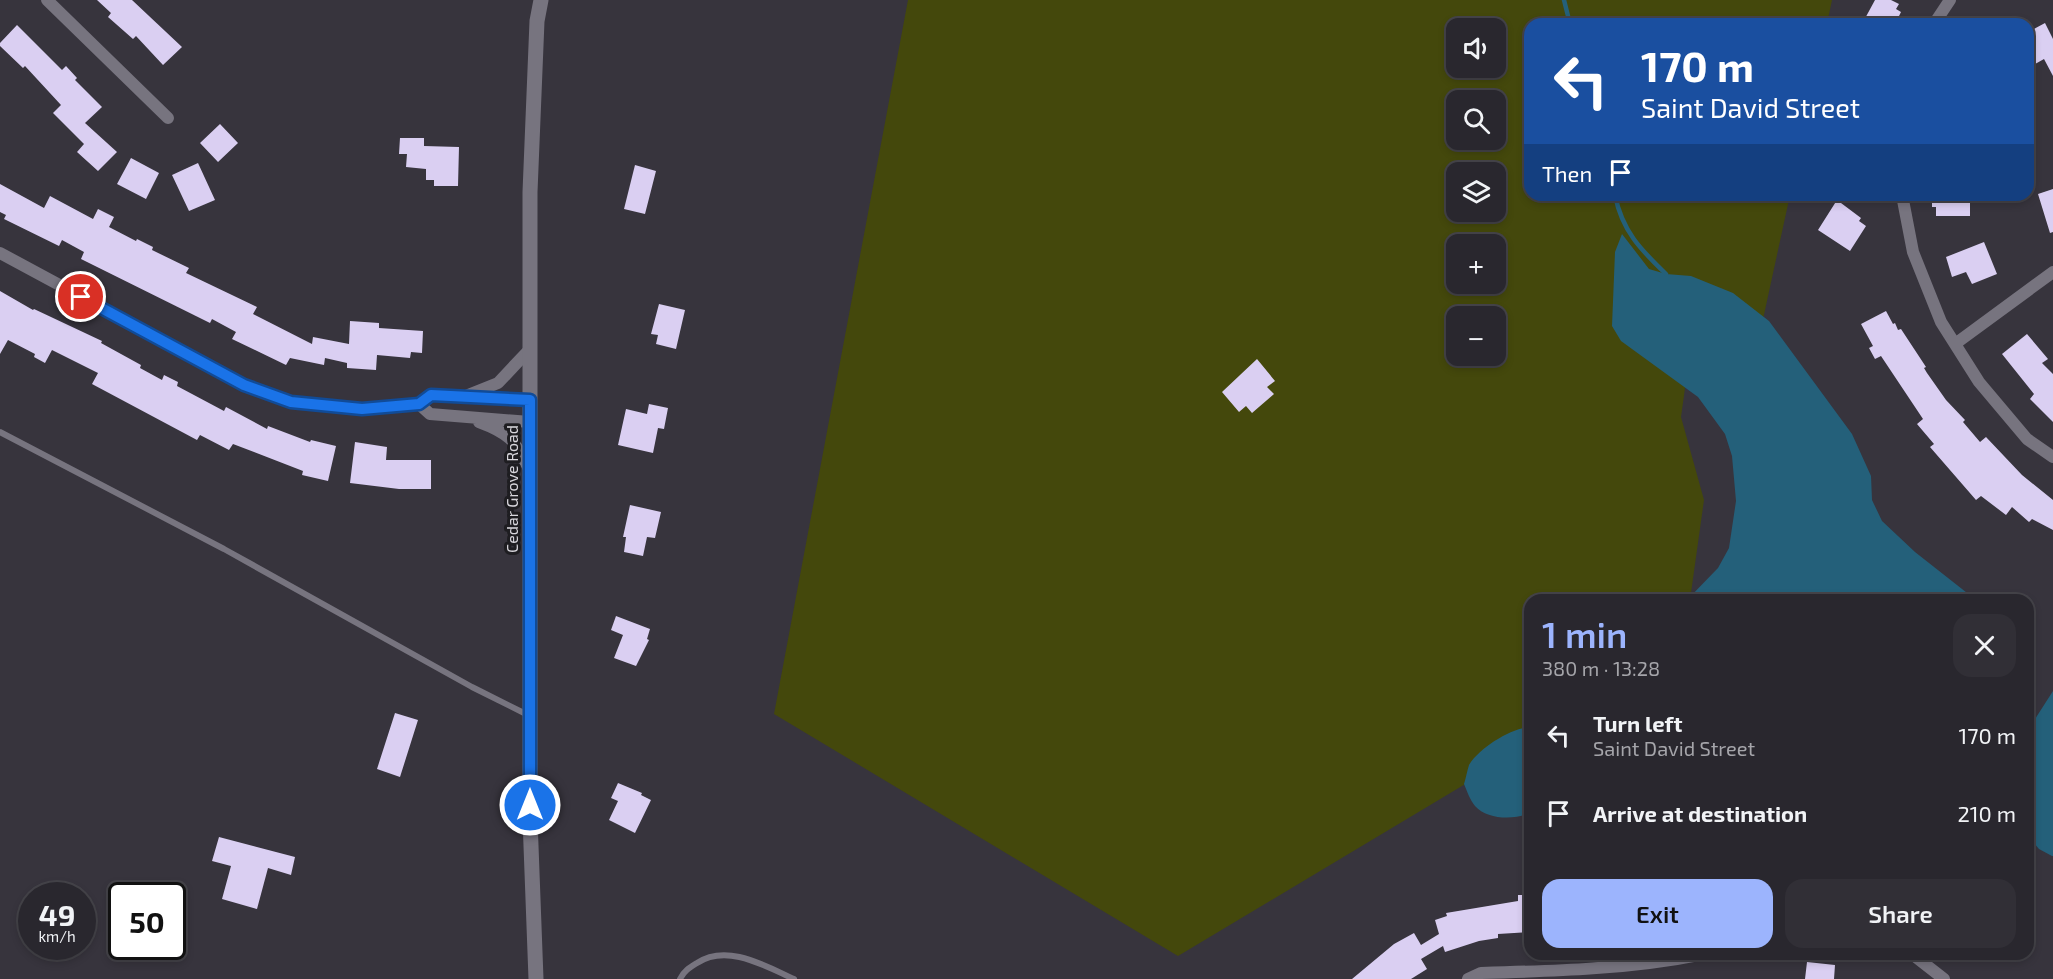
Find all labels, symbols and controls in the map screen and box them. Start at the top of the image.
map controls [1446,18,1506,366]
button: sound [1446,18,1506,78]
text: 170 m [1641,40,1754,90]
icon: left [1542,42,1620,120]
button: search [1446,90,1506,150]
text: Saint David Street [1641,91,1860,123]
icon: arrive [1604,156,1637,189]
text: Then [1542,160,1592,186]
button: layers [1446,162,1506,222]
button: + [1446,234,1506,294]
pin [55,271,106,322]
icon: arrive [64,280,97,313]
button: − [1446,306,1506,366]
street label: Cedar Grove Road [502,425,521,553]
text: 1 min [1542,612,1627,655]
button: close [1953,614,2016,677]
text: 380 m · 13:28 [1542,656,1660,680]
text: Turn left [1593,710,1682,736]
icon: left [1542,719,1575,752]
text: 170 m [1959,722,2016,748]
text: Saint David Street [1593,736,1755,760]
position arrow [498,773,562,837]
icon: arrive [1542,797,1575,830]
text: Arrive at destination [1593,800,1807,826]
text: 210 m [1957,800,2016,826]
button: Exit [1542,879,1773,948]
button: Share [1785,879,2016,948]
speed limit sign: 50 [108,882,186,960]
text: 49 [39,896,75,932]
text: km/h [38,927,76,945]

